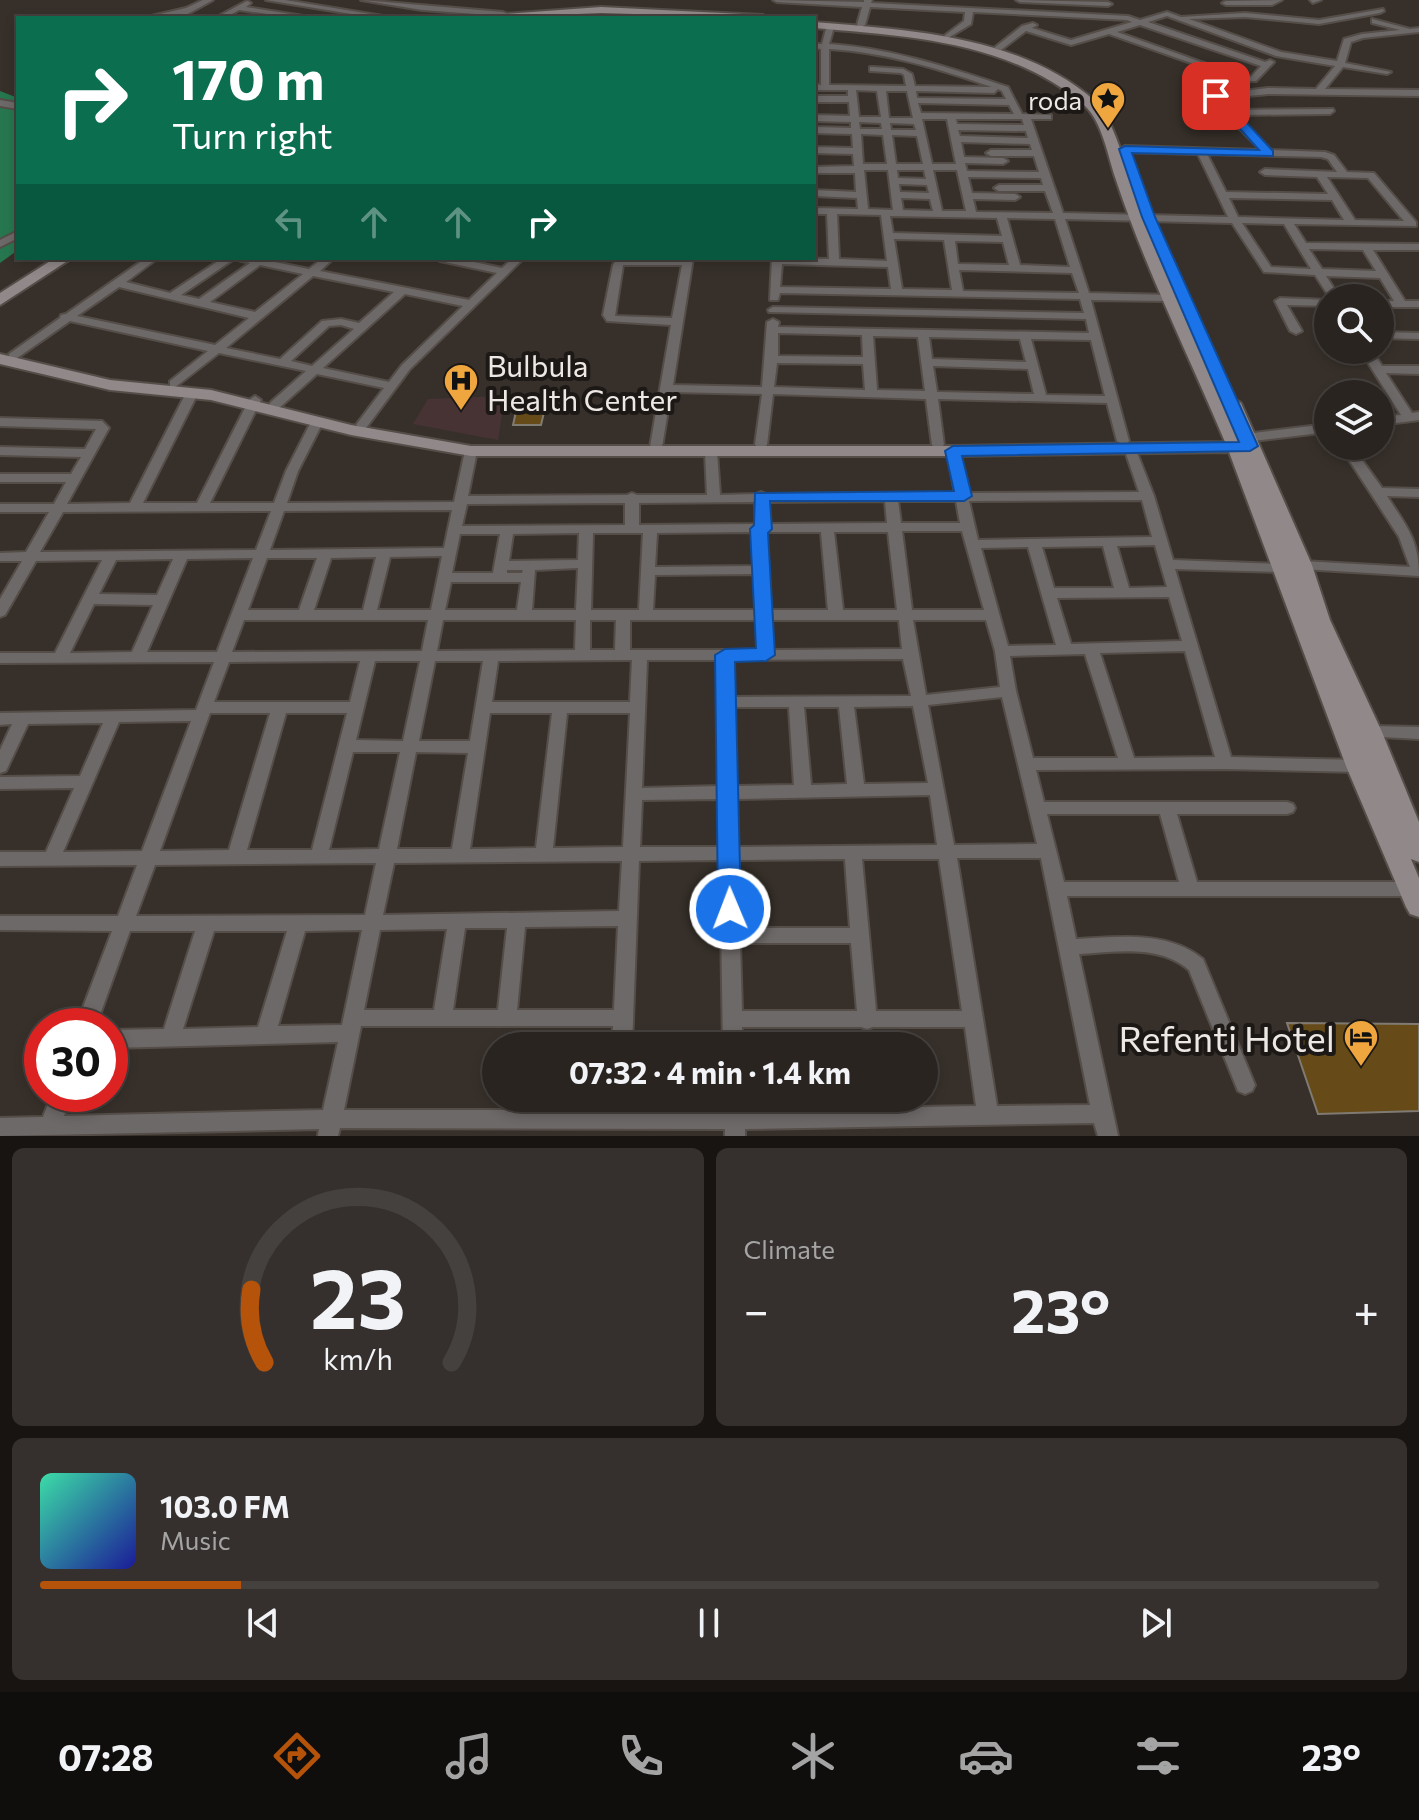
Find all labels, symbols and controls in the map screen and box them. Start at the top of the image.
text: 170 m [172,43,325,112]
icon: right [40,48,144,152]
pin [1182,62,1250,130]
icon: arrive [1194,74,1238,118]
place icon: roda [1089,80,1127,130]
place label: roda [1028,84,1082,115]
text: Turn right [172,112,333,156]
icon: left [268,200,312,244]
icon: ahead [352,200,396,244]
icon: ahead [436,200,480,244]
icon: right [520,200,564,244]
map controls [1314,284,1394,460]
button: search [1314,284,1394,364]
place label: Bulbula Health Center [487,346,677,417]
hospital icon: Bulbula Health Center [442,362,480,412]
button: layers [1314,380,1394,460]
position arrow [688,867,772,951]
speed limit sign: 30 [24,1008,128,1112]
place label: Refenti Hotel [1119,1015,1335,1059]
hotel icon: Refenti Hotel [1342,1018,1380,1068]
text: 07:32 · 4 min · 1.4 km [569,1053,851,1090]
text: Climate [744,1233,835,1264]
text: 23 [310,1244,406,1346]
text: 23° [1011,1272,1110,1345]
text: − [744,1282,769,1336]
text: + [1353,1282,1379,1336]
text: km/h [323,1341,393,1376]
text: 103.0 FM [160,1487,290,1524]
text: Music [160,1524,231,1555]
icon: previous [241,1601,285,1645]
icon: pause [687,1601,731,1645]
icon: next [1134,1601,1178,1645]
icon: directions [269,1728,325,1784]
icon: music [441,1728,497,1784]
icon: phone [613,1728,669,1784]
icon: climate [785,1728,841,1784]
icon: car [958,1728,1014,1784]
icon: filters [1130,1728,1186,1784]
text: 07:28 [58,1734,153,1778]
text: 23° [1302,1734,1361,1778]

